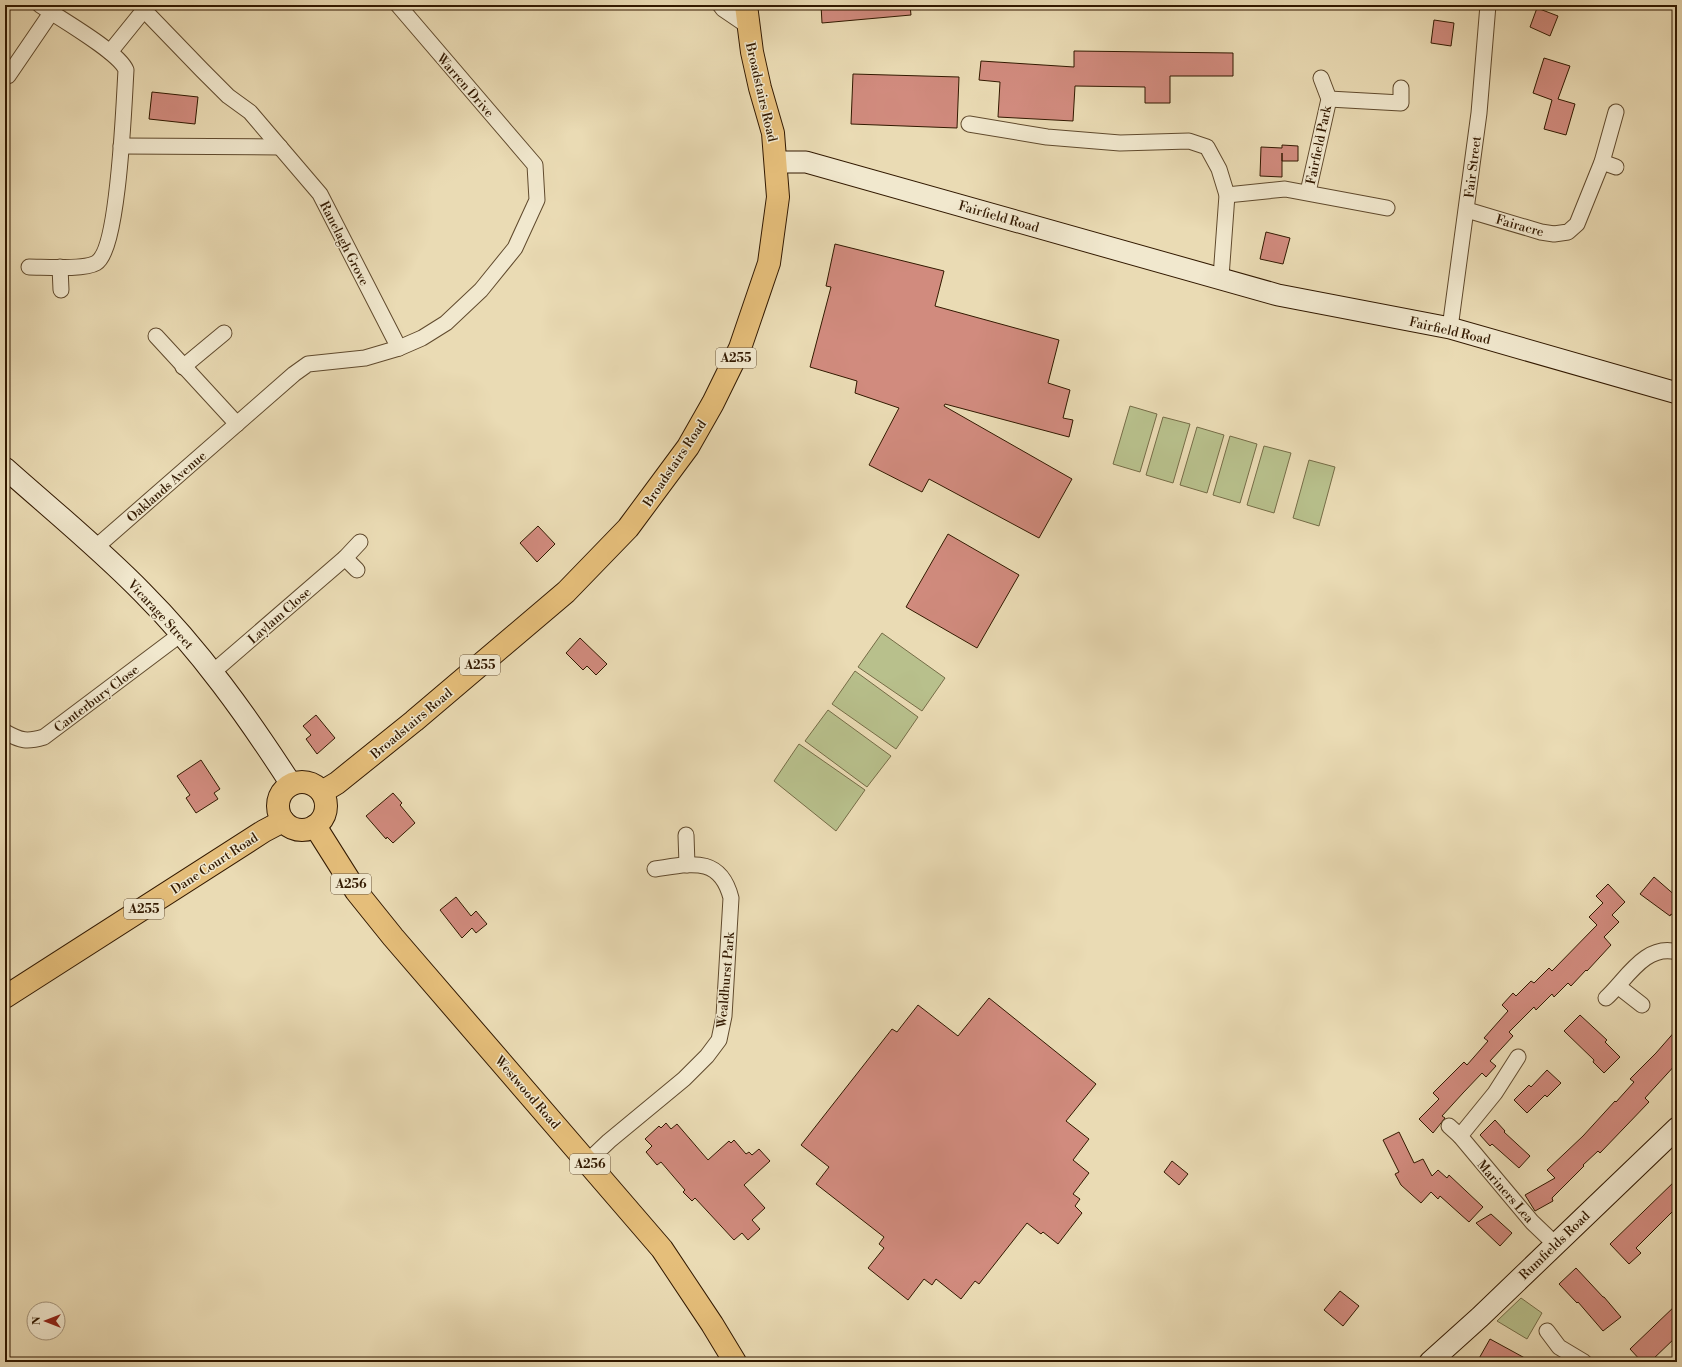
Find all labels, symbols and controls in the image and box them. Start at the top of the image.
street label: Broadstairs Road [742,40,780,144]
street label: Warren Drive [433,50,497,121]
street label: Fairfield Park [1303,103,1335,186]
street label: Fair Street [1461,135,1485,199]
street label: Fairfield Road [957,198,1041,236]
street label: Ranelagh Grove [316,199,372,289]
street label: Fairacre [1494,211,1546,241]
street label: Fairfield Road [1407,314,1493,348]
road number: A255 [716,348,756,368]
street label: Broadstairs Road [639,417,710,511]
street label: Oaklands Avenue [124,448,210,526]
street label: Vicarage Street [123,576,197,653]
street label: Laylam Close [245,584,315,647]
road number: A255 [460,655,500,675]
street label: Canterbury Close [51,661,143,736]
street label: Broadstairs Road [367,685,456,763]
street label: Dane Court Road [168,829,262,898]
road number: A256 [331,874,371,894]
road number: A255 [124,899,164,919]
street label: Wealdhurst Park [714,930,738,1030]
street label: Westwood Road [491,1052,564,1133]
road number: A256 [570,1154,610,1174]
street label: Mariners Lea [1474,1157,1537,1227]
street label: Rumfields Road [1516,1208,1594,1283]
north arrow [26,1301,66,1341]
text: N [30,1316,44,1325]

